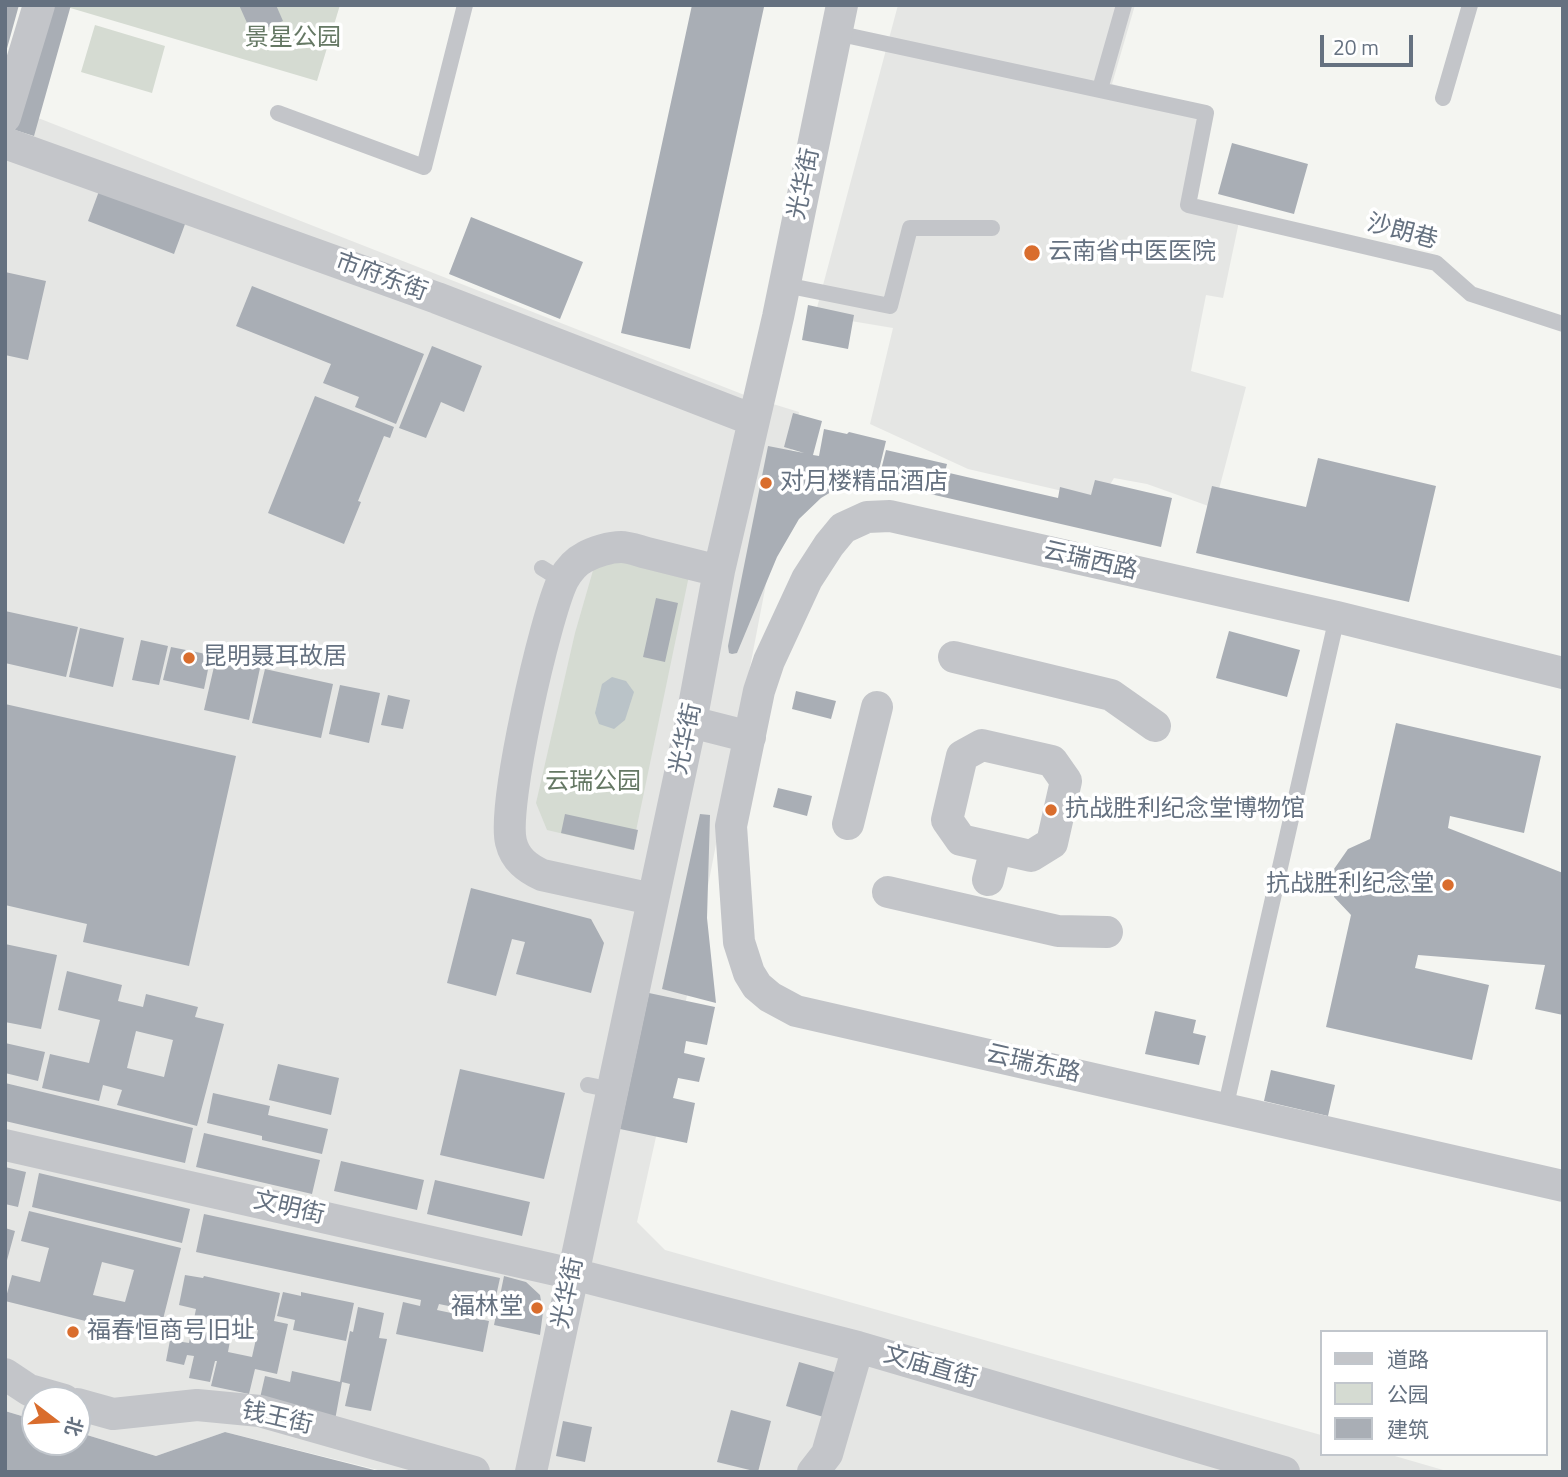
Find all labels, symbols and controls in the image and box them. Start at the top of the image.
scale bar [1323,21,1416,65]
park label: 景星公园 [245,25,341,53]
text: 20 m [1333,31,1379,63]
street label: 光华街 [783,146,827,222]
street label: 沙朗巷 [1363,210,1441,256]
place label: 云南省中医医院 [1048,239,1216,267]
marker: 云南省中医医院 [1022,243,1042,263]
street label: 市府东街 [331,248,431,308]
place label: 对月楼精品酒店 [780,469,948,497]
marker: 对月楼精品酒店 [758,475,774,491]
street label: 云瑞西路 [1040,537,1140,587]
place label: 昆明聂耳故居 [203,644,347,672]
marker: 昆明聂耳故居 [181,650,197,666]
street label: 光华街 [665,701,709,777]
park label: 云瑞公园 [545,769,641,797]
place label: 抗战胜利纪念堂博物馆 [1065,796,1305,824]
marker: 抗战胜利纪念堂博物馆 [1043,802,1059,818]
place label: 抗战胜利纪念堂 [1266,871,1434,899]
marker: 抗战胜利纪念堂 [1440,877,1456,893]
street label: 云瑞东路 [983,1040,1083,1090]
street label: 文明街 [251,1187,327,1231]
street label: 光华街 [547,1255,591,1331]
place label: 福林堂 [451,1294,523,1322]
marker: 福林堂 [529,1300,545,1316]
place label: 福春恒商号旧址 [87,1318,255,1346]
marker: 福春恒商号旧址 [65,1324,81,1340]
legend [1320,1330,1547,1456]
street label: 文庙直街 [880,1341,980,1395]
text: 道路 [1387,1343,1429,1375]
text: 公园 [1387,1378,1429,1410]
north arrow [21,1386,91,1456]
street label: 钱王街 [239,1397,315,1441]
text: 北 [58,1413,91,1440]
text: 建筑 [1387,1413,1429,1445]

